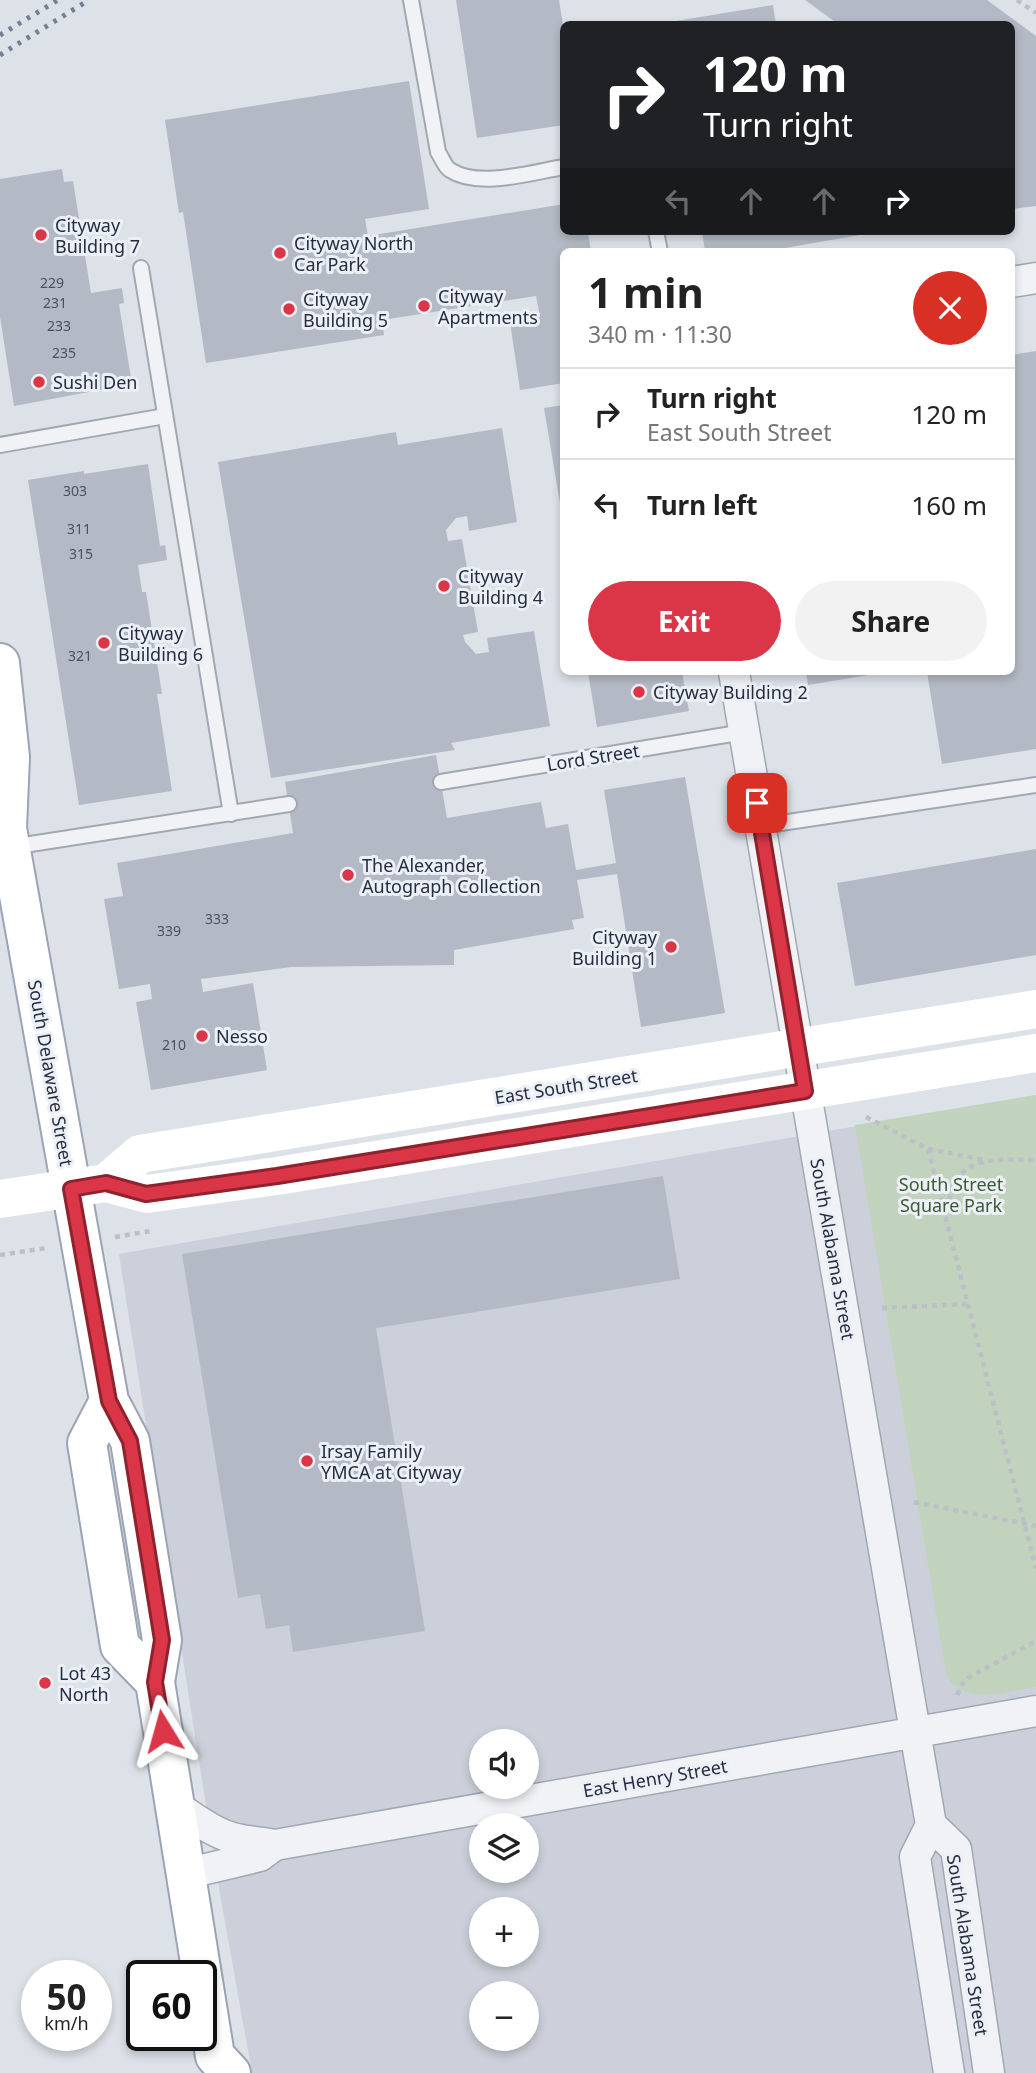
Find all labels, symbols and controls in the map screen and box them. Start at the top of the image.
text: 120 m [703,40,848,106]
icon: right [588,49,679,140]
text: Turn right [703,103,853,146]
icon: left [659,182,697,220]
icon: ahead [732,182,770,220]
icon: ahead [805,182,843,220]
icon: right [878,182,916,220]
place label: Cityway Building 7 [55,213,140,258]
marker: Cityway Building 7 [33,227,49,243]
place label: Cityway North Car Park [294,231,413,276]
marker: Cityway North Car Park [272,245,288,261]
text: 1 min [588,263,704,320]
button: close [913,271,987,345]
house number: 229 [40,273,64,292]
place label: Cityway Apartments [438,284,538,329]
place label: Cityway Building 5 [303,287,388,332]
house number: 231 [43,293,67,312]
marker: Cityway Apartments [416,298,432,314]
marker: Cityway Building 5 [281,301,297,317]
house number: 233 [47,316,71,335]
text: 340 m · 11:30 [588,318,732,350]
house number: 235 [52,343,76,362]
place label: Sushi Den [53,370,138,394]
marker: Sushi Den [31,374,47,390]
text: Turn right [647,380,777,416]
icon: right [588,395,626,433]
text: 120 m [911,396,987,432]
text: East South Street [647,416,831,448]
house number: 303 [63,481,87,500]
icon: left [588,486,626,524]
text: Turn left [647,487,758,523]
text: 160 m [911,487,987,523]
house number: 311 [67,519,91,538]
house number: 315 [69,544,93,563]
place label: Cityway Building 4 [458,564,543,609]
marker: Cityway Building 4 [436,578,452,594]
button: Exit [588,581,781,661]
button: Share [795,581,987,661]
place label: Cityway Building 6 [118,621,203,666]
marker: Cityway Building 6 [96,635,112,651]
house number: 321 [68,646,92,665]
place label: Cityway Building 2 [653,680,808,704]
marker: Cityway Building 2 [631,684,647,700]
street label: Lord Street [545,738,641,776]
pin [727,773,787,833]
icon: arrive [738,784,776,822]
place label: The Alexander, Autograph Collection [362,853,541,898]
marker: The Alexander, Autograph Collection [340,867,356,883]
house number: 333 [205,909,229,928]
house number: 339 [157,921,181,940]
place label: Cityway Building 1 [572,925,658,970]
marker: Cityway Building 1 [663,939,679,955]
street label: South Delaware Street [23,978,79,1168]
place label: Nesso [216,1024,268,1048]
marker: Nesso [194,1028,210,1044]
house number: 210 [162,1035,186,1054]
street label: East South Street [493,1063,640,1109]
street label: South Alabama Street [805,1157,861,1342]
park label: South Street Square Park [899,1172,1004,1217]
place label: Irsay Family YMCA at Cityway [321,1439,462,1484]
marker: Irsay Family YMCA at Cityway [299,1453,315,1469]
place label: Lot 43 North [59,1661,111,1706]
marker: Lot 43 North [37,1675,53,1691]
position arrow [126,1694,200,1768]
map controls [469,1729,539,2051]
button: sound [469,1729,539,1799]
street label: East Henry Street [581,1753,729,1803]
button: layers [469,1813,539,1883]
street label: South Alabama Street [942,1853,994,2038]
button: + [469,1897,539,1967]
speed limit sign: 60 [126,1960,217,2051]
text: 50 [46,1973,87,2020]
button: − [469,1981,539,2051]
text: km/h [44,2011,89,2035]

